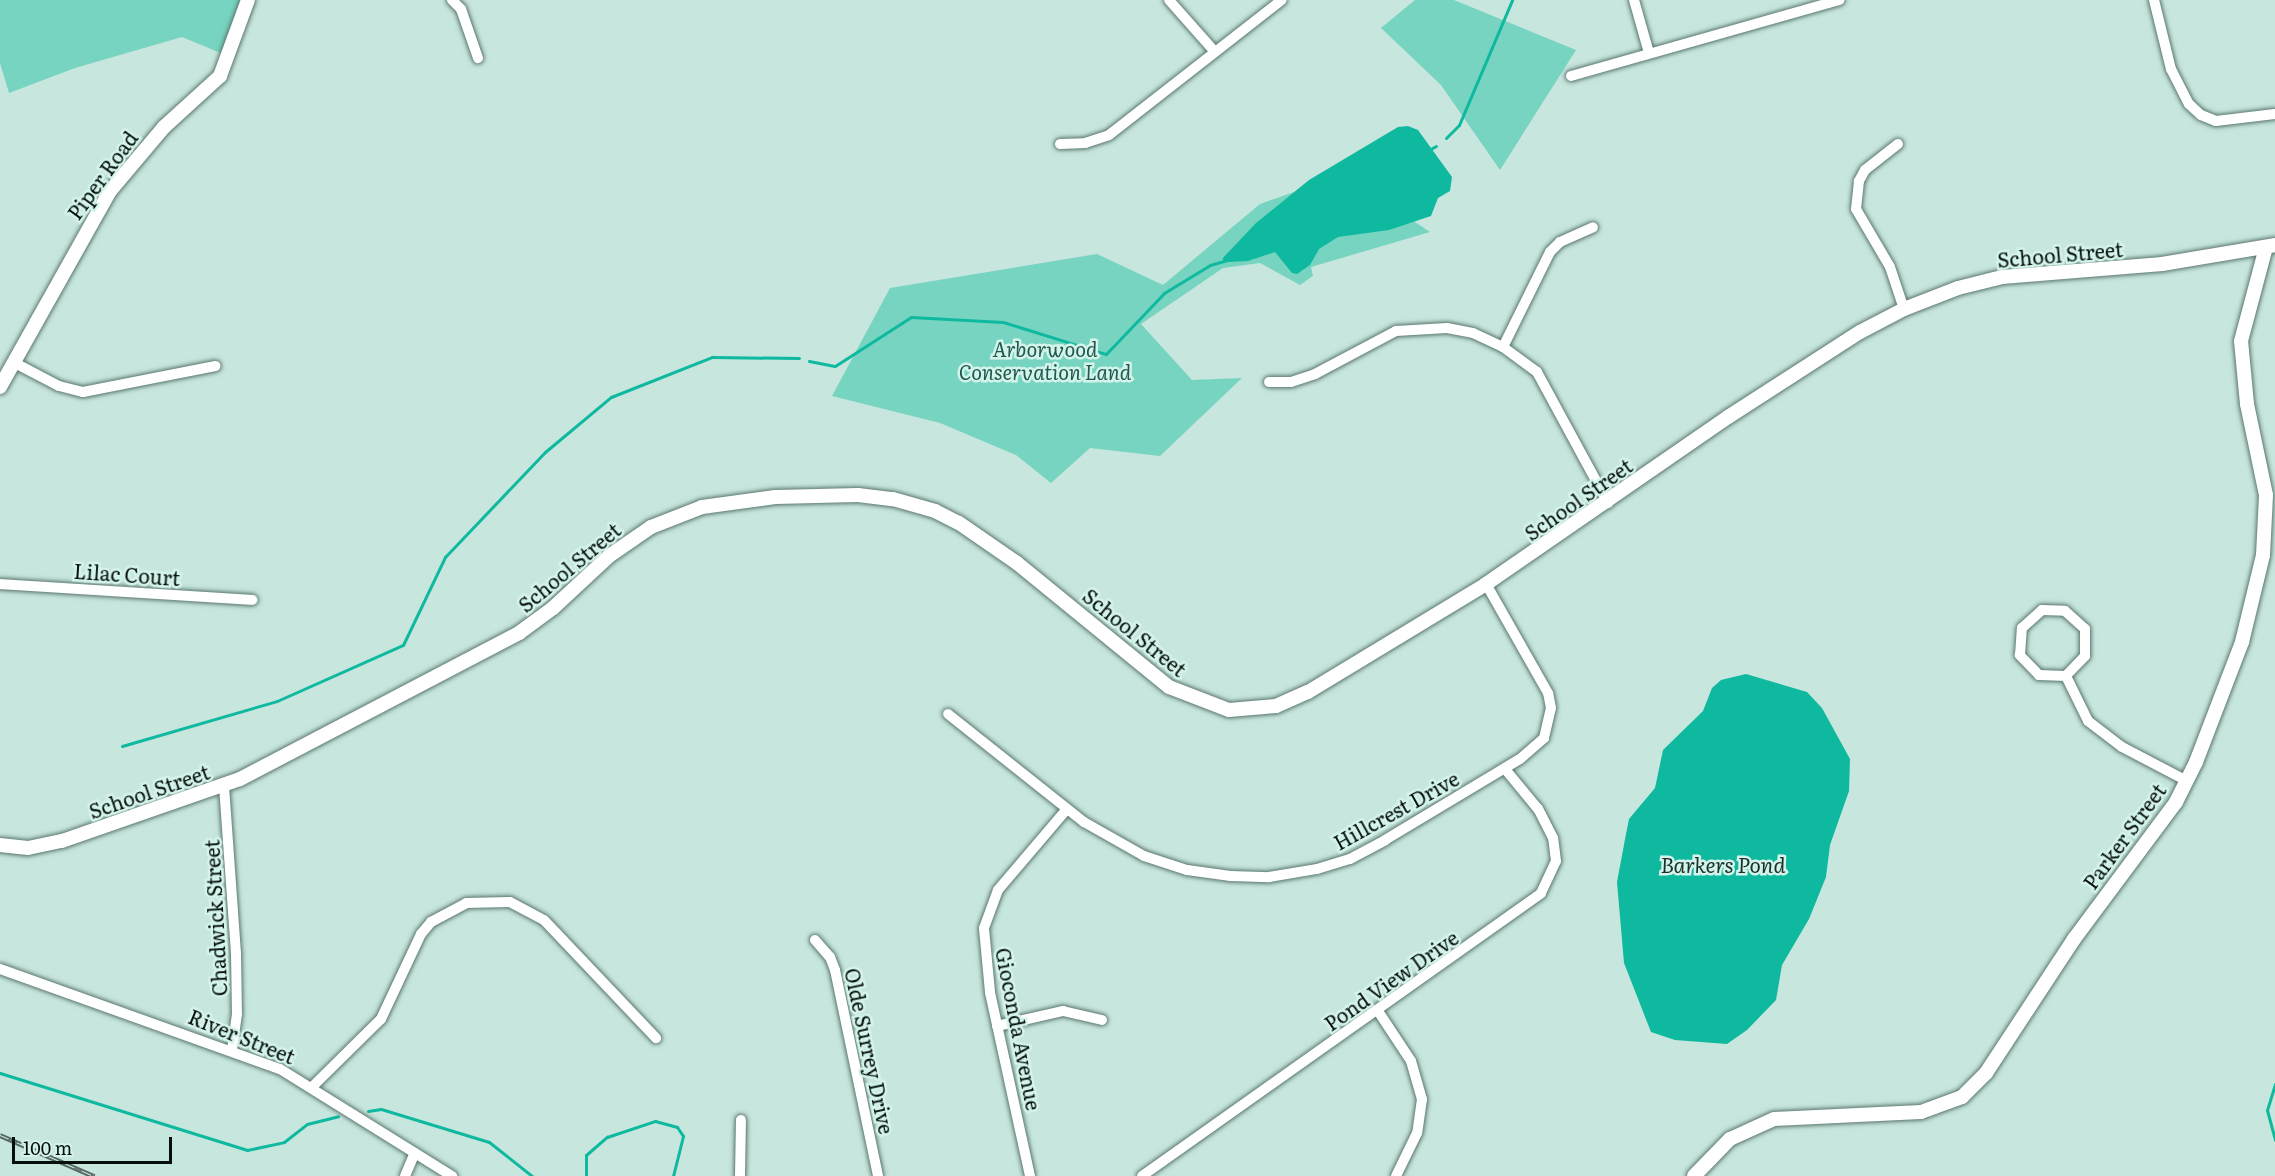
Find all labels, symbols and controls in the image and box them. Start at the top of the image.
street label: Piper Road [62,126,142,224]
street label: School Street [1996,237,2124,271]
park label: Arborwood Conservation Land [959,337,1131,384]
street label: School Street [1520,453,1636,545]
street label: School Street [513,517,625,617]
street label: Lilac Court [73,558,181,590]
street label: School Street [1078,583,1192,681]
street label: School Street [86,759,212,823]
street label: Hillcrest Drive [1329,766,1463,854]
street label: Parker Street [2078,779,2170,893]
street label: Chadwick Street [199,839,231,997]
water label: Barkers Pond [1661,851,1785,877]
street label: Pond View Drive [1319,925,1463,1035]
street label: Gioconda Avenue [991,946,1047,1112]
street label: Olde Surrey Drive [841,966,899,1136]
street label: River Street [185,1004,299,1068]
scale bar [15,1125,176,1163]
text: 100 m [23,1134,72,1161]

